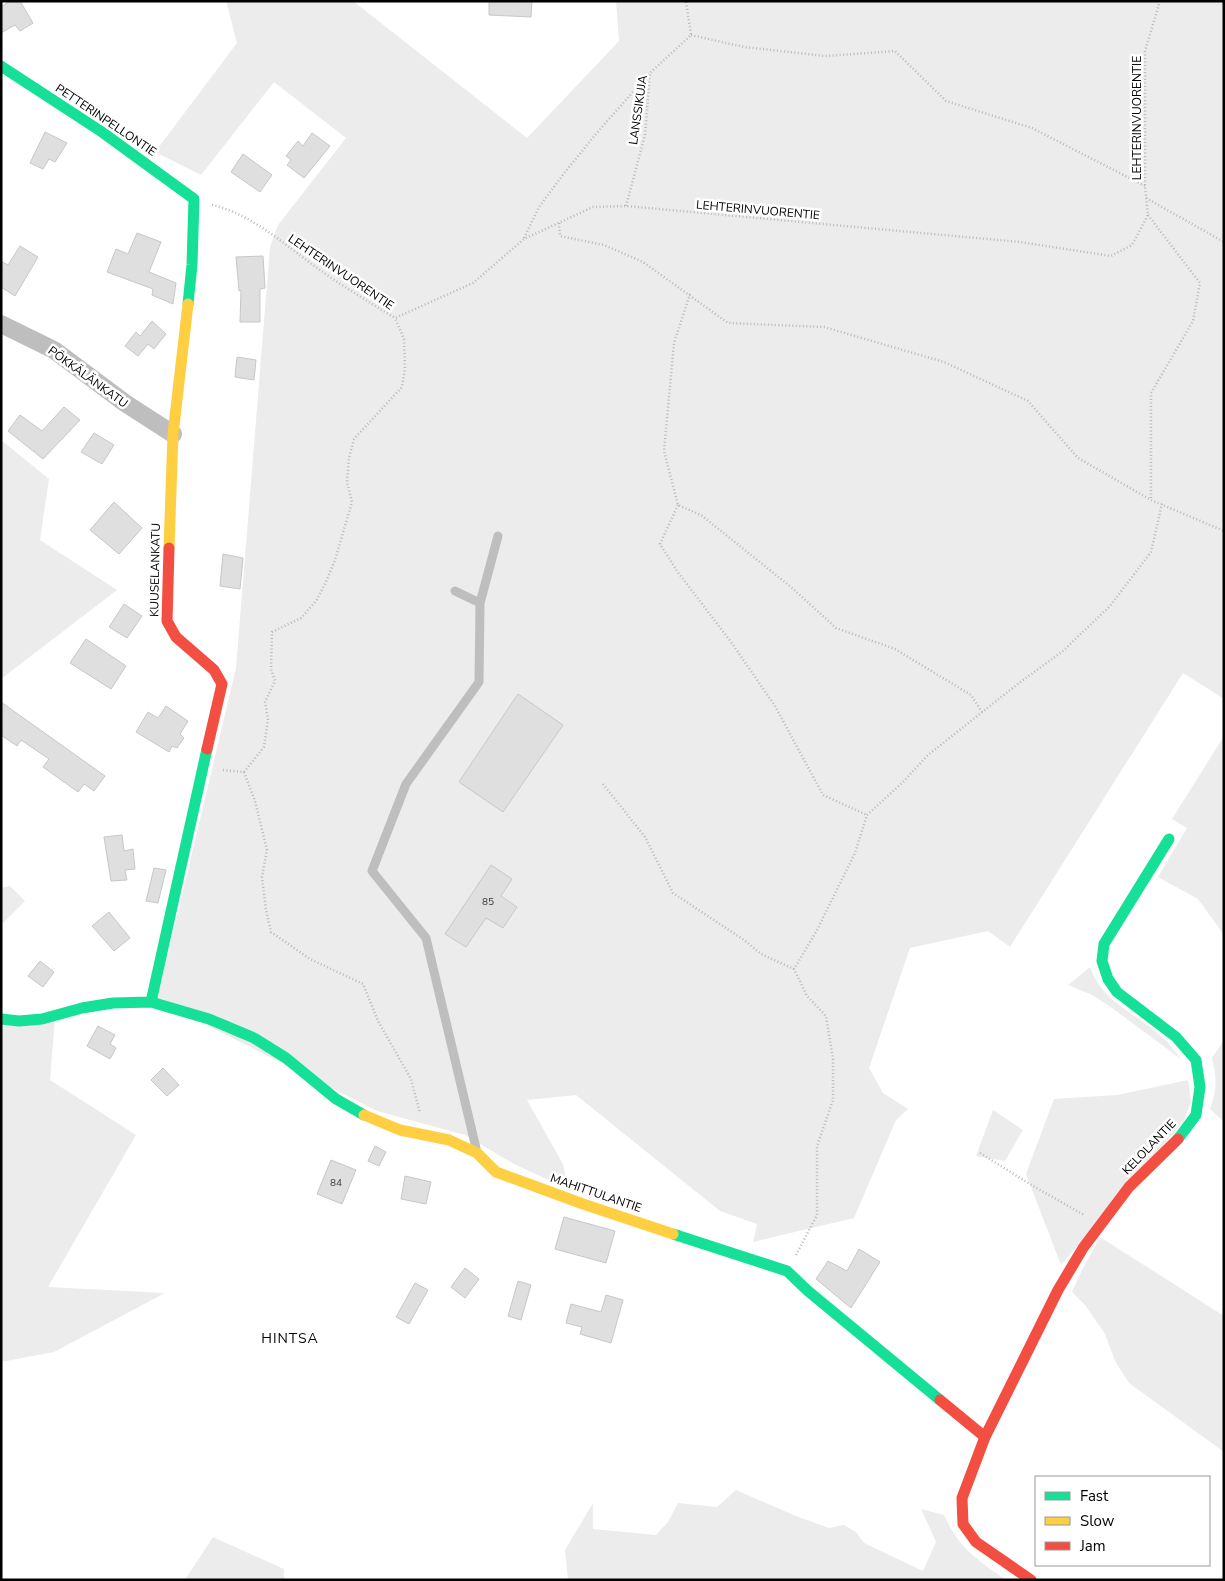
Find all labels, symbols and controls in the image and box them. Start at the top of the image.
street label: LEHTERINVUORENTIE [1129,56,1145,180]
street label: LANSSIKUJA [625,74,651,146]
street label: PETTERINPELLONTIE [52,80,160,160]
street label: LEHTERINVUORENTIE [695,197,821,223]
street label: LEHTERINVUORENTIE [285,231,397,313]
street label: PÖKKÄLÄNKATU [45,343,131,411]
street label: KUUSELANKATU [146,523,164,617]
house number: 85 [482,895,494,909]
street label: KELOLANTIE [1119,1116,1179,1178]
street label: MAHITTULANTIE [548,1170,644,1216]
house number: 84 [330,1176,342,1190]
district label: HINTSA [261,1329,319,1348]
legend [1035,1476,1210,1566]
text: Fast [1080,1486,1109,1506]
text: Slow [1080,1511,1115,1531]
text: Jam [1079,1536,1106,1556]

